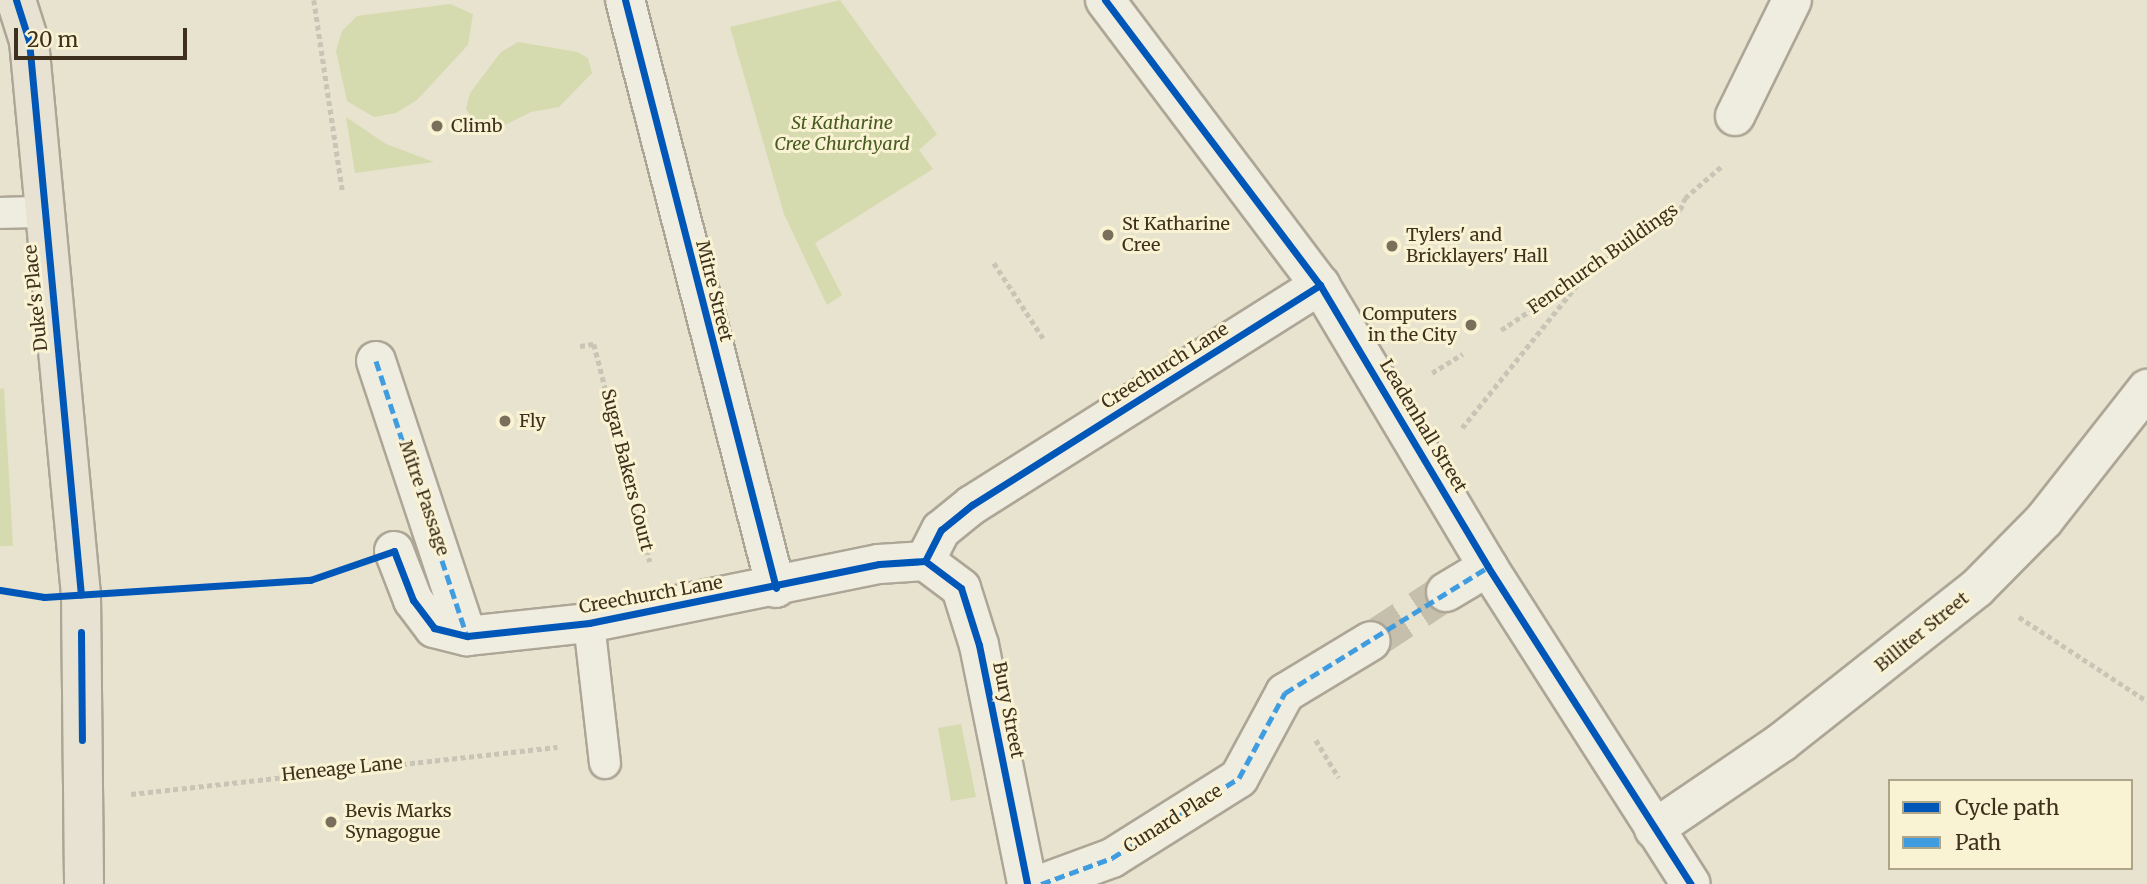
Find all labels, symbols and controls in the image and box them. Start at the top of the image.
scale bar [18,14,191,58]
text: 20 m [27,26,78,53]
park label: St Katharine Cree Churchyard [774,113,910,156]
place label: Climb [451,115,503,137]
marker: Climb [429,118,445,134]
street label: Fenchurch Buildings [1524,199,1682,319]
place label: St Katharine Cree [1122,214,1230,256]
place label: Tylers' and Bricklayers' Hall [1406,225,1548,268]
marker: St Katharine Cree [1100,227,1116,243]
street label: Mitre Street [691,238,737,344]
marker: Tylers' and Bricklayers' Hall [1384,238,1400,254]
street label: Duke's Place [20,244,52,352]
place label: Computers in the City [1362,304,1457,346]
marker: Computers in the City [1463,317,1479,333]
street label: Creechurch Lane [1098,318,1232,414]
street label: Leadenhall Street [1375,356,1471,496]
street label: Sugar Bakers Court [596,387,658,553]
place label: Fly [519,410,546,432]
marker: Fly [497,413,513,429]
street label: Mitre Passage [394,437,454,559]
street label: Creechurch Lane [578,572,724,618]
street label: Billiter Street [1871,588,1973,676]
street label: Bury Street [988,660,1028,760]
street label: Heneage Lane [280,752,404,786]
legend [1888,779,2133,870]
street label: Cunard Place [1120,780,1226,858]
text: Cycle path [1955,794,2059,821]
place label: Bevis Marks Synagogue [345,801,452,844]
marker: Bevis Marks Synagogue [323,814,339,830]
text: Path [1955,829,2001,856]

